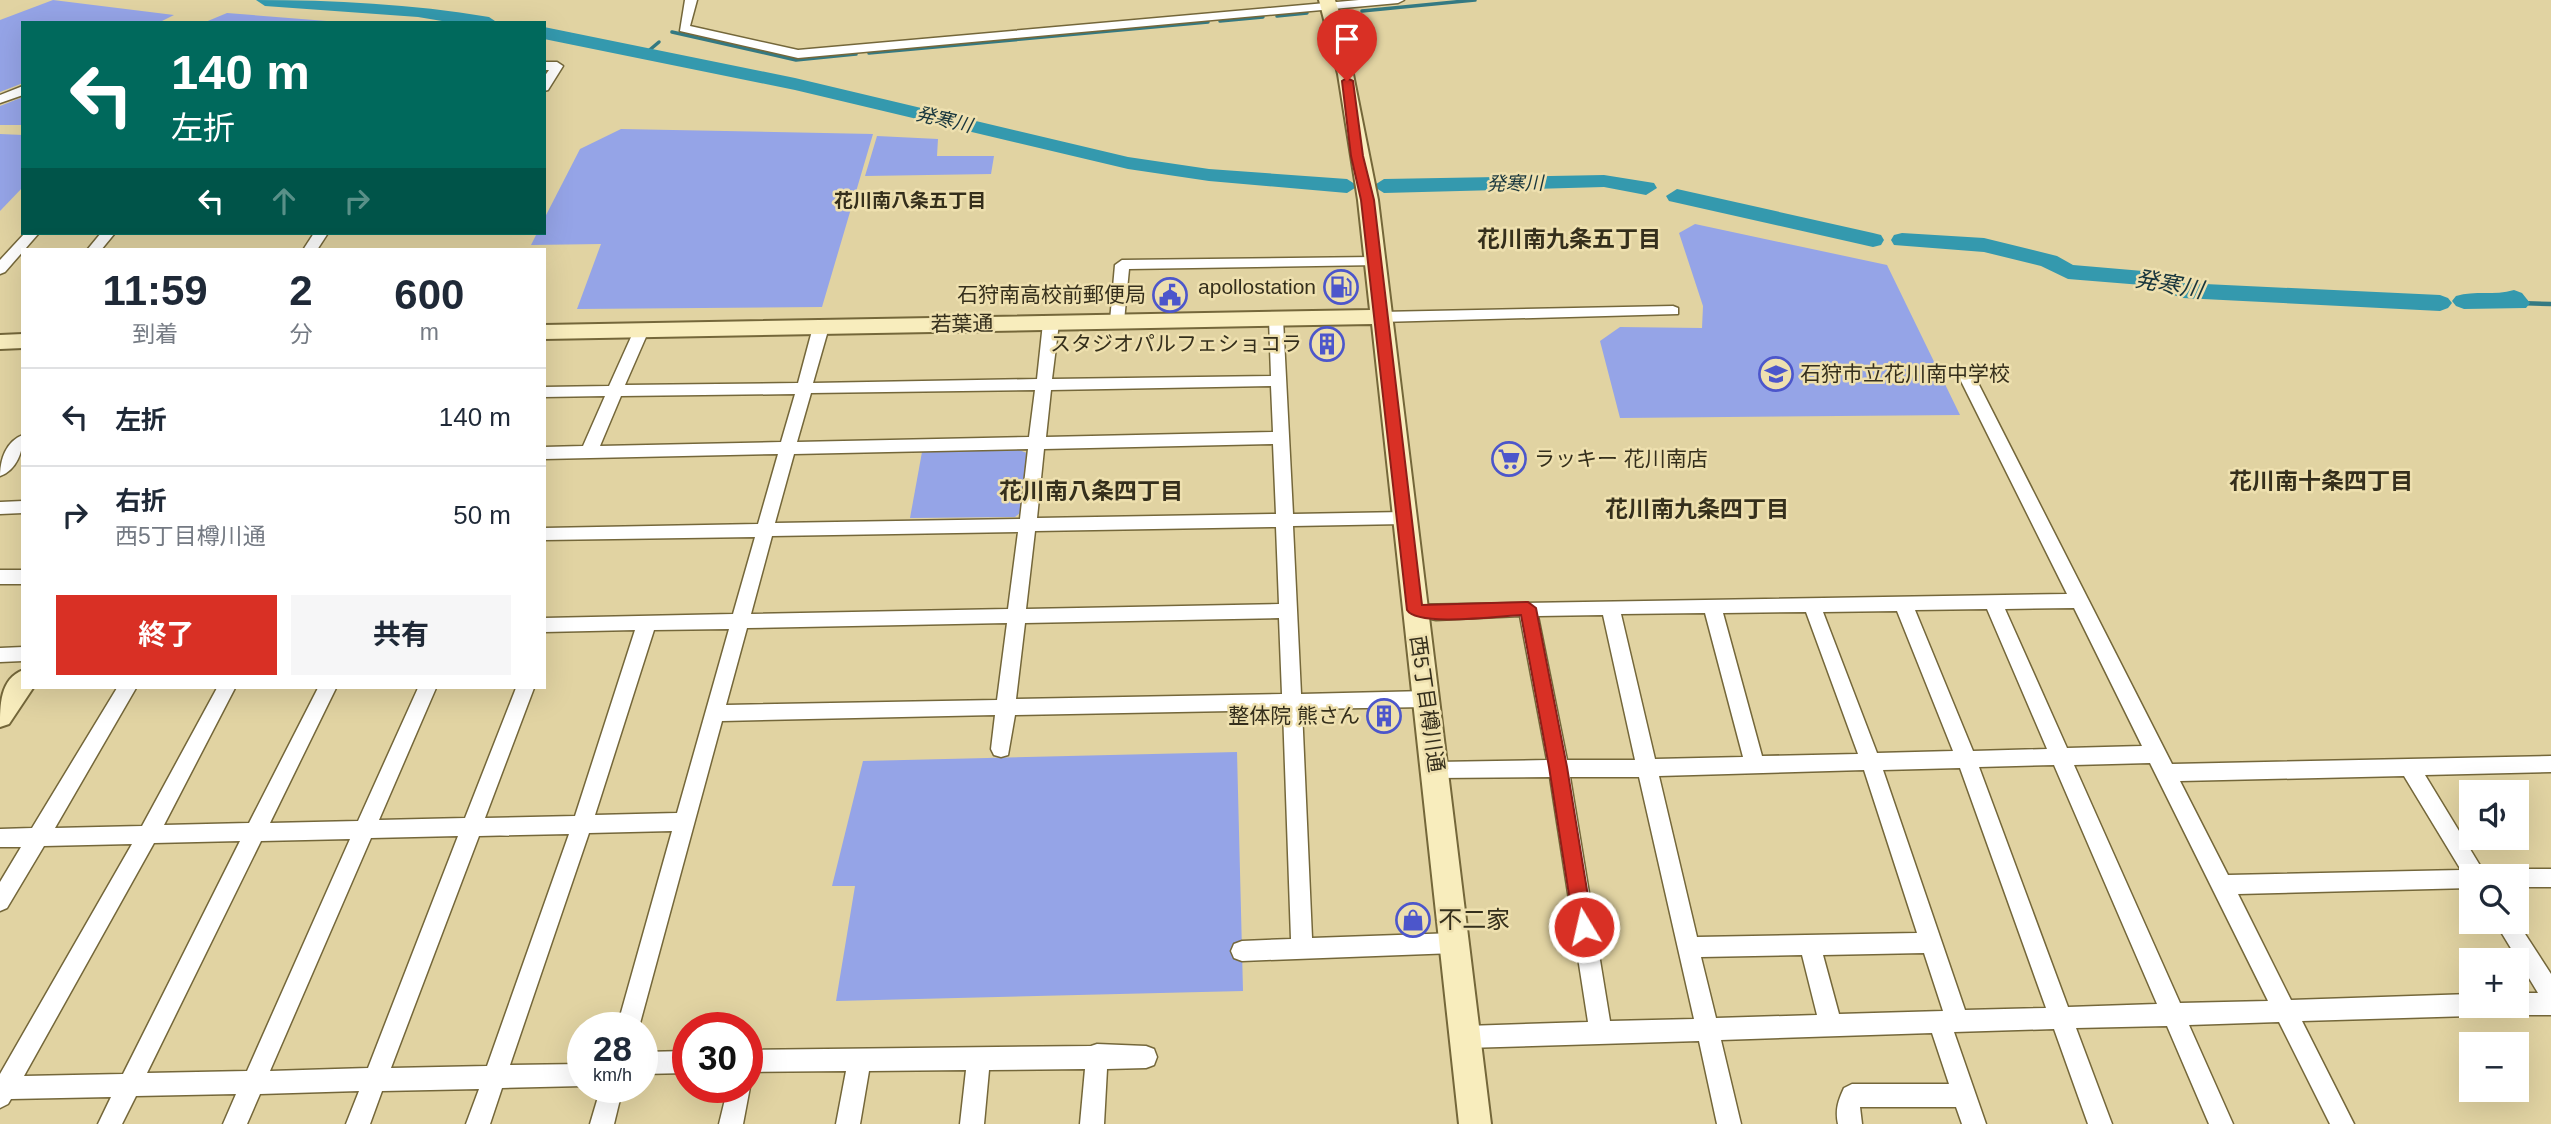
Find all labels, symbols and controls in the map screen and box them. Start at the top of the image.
pin [1317,9,1377,81]
icon: arrive [1328,20,1366,58]
text: 140 m [171,45,310,99]
icon: left [56,49,147,140]
water label: 発寒川 [914,103,976,137]
text: 左折 [171,110,235,146]
water label: 発寒川 [1486,172,1546,194]
icon: left [192,182,230,220]
icon: ahead [265,182,303,220]
icon: right [338,182,376,220]
district label: 花川南八条五丁目 [834,190,986,211]
district label: 花川南九条五丁目 [1477,226,1661,252]
water label: 発寒川 [2133,265,2208,303]
text: 11:59 [103,267,208,314]
text: 2 [289,267,313,314]
fuel station icon: apollostation [1322,268,1360,306]
text: 600 [394,271,464,318]
place label: apollostation [1198,275,1316,298]
public building icon: 石狩南高校前郵便局 [1151,276,1189,314]
place label: 石狩南高校前郵便局 [957,283,1146,306]
street label: 若葉通 [930,311,994,336]
text: m [420,319,439,345]
text: 到着 [132,321,178,347]
text: 分 [290,321,313,347]
building icon: スタジオパルフェショコラ [1308,325,1346,363]
place label: スタジオパルフェショコラ [1050,332,1302,355]
school or university icon: 石狩市立花川南中学校 [1757,355,1795,393]
place label: 石狩市立花川南中学校 [1800,362,2010,385]
icon: left [56,398,94,436]
text: 140 m [439,402,511,432]
text: 左折 [115,405,167,435]
supermarket icon: ラッキー 花川南店 [1490,440,1528,478]
place label: ラッキー 花川南店 [1534,447,1708,470]
district label: 花川南十条四丁目 [2229,468,2413,494]
district label: 花川南八条四丁目 [999,478,1183,504]
text: 右折 [115,486,167,516]
icon: right [56,496,94,534]
district label: 花川南九条四丁目 [1605,496,1789,522]
text: 50 m [453,500,511,530]
text: 西5丁目樽川通 [115,523,266,549]
button: 終了 [56,595,277,675]
button: 共有 [291,595,511,675]
street label: 西5丁目樽川通 [1407,634,1448,774]
building icon: 整体院 熊さん [1365,697,1403,735]
place label: 整体院 熊さん [1228,704,1360,727]
map controls [2459,780,2529,1102]
button: sound [2459,780,2529,850]
button: search [2459,864,2529,934]
position arrow [1547,890,1621,964]
shop icon: 不二家 [1394,901,1432,939]
place label: 不二家 [1438,906,1510,933]
button: + [2459,948,2529,1018]
speed limit sign: 30 [672,1012,763,1103]
text: 28 [593,1029,632,1068]
button: − [2459,1032,2529,1102]
text: km/h [593,1065,632,1085]

